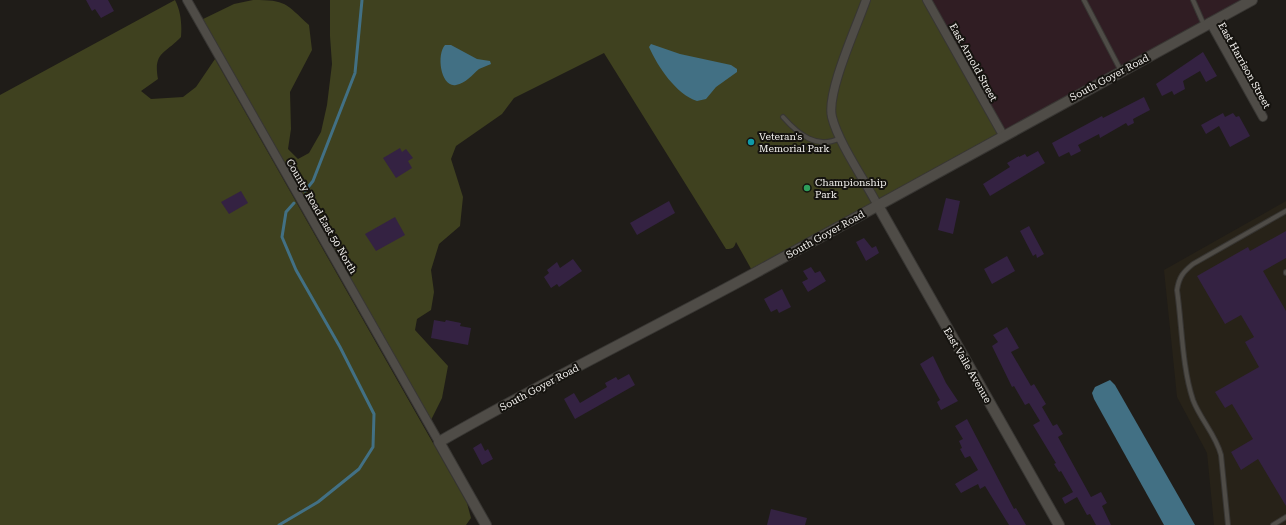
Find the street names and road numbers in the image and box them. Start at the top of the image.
street label: East Harrison Street [1216,20,1273,110]
street label: East Arnold Street [948,21,1000,103]
street label: South Goyer Road [1068,52,1151,103]
street label: County Road East 50 North [284,157,359,276]
street label: South Goyer Road [784,208,867,261]
street label: East Vaile Avenue [942,326,994,405]
street label: South Goyer Road [498,362,581,413]

